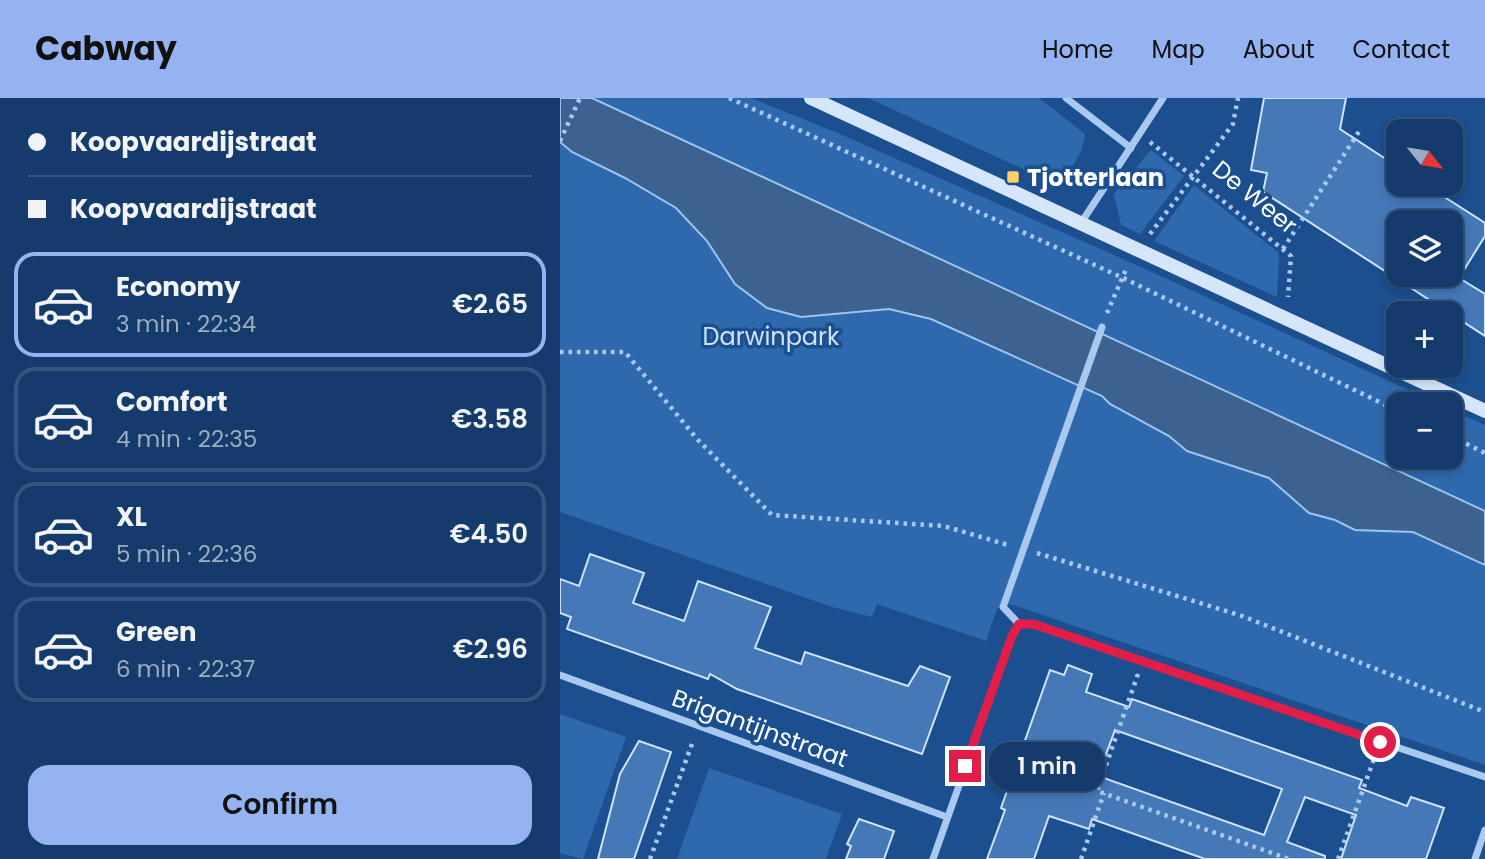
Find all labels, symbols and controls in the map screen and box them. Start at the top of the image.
text: Cabway [35,25,177,72]
text: Home [1042,33,1114,66]
text: Map [1152,33,1205,66]
text: About [1243,33,1314,66]
text: Contact [1352,33,1450,66]
north arrow [1386,119,1463,196]
map controls [1386,119,1463,469]
text: Koopvaardijstraat [70,124,317,160]
street label: De Weer [1206,153,1304,241]
place label: Tjotterlaan [1027,161,1164,194]
marker: Tjotterlaan [1005,169,1021,185]
text: Koopvaardijstraat [70,191,317,227]
button: layers [1386,210,1463,287]
text: Economy [116,269,240,305]
icon: car [32,273,95,336]
text: €2.65 [452,286,528,322]
button: + [1386,301,1463,378]
text: 3 min · 22:34 [116,308,256,340]
park label: Darwinpark [703,320,840,353]
text: Comfort [116,384,228,420]
icon: car [32,388,95,451]
button: − [1386,392,1463,469]
text: €3.58 [451,401,528,437]
text: 4 min · 22:35 [116,423,257,455]
text: XL [116,499,147,535]
icon: car [32,503,95,566]
text: €4.50 [450,516,528,552]
text: 5 min · 22:36 [116,538,257,570]
text: Green [116,614,197,650]
icon: car [32,618,95,681]
text: €2.96 [453,631,528,667]
text: 6 min · 22:37 [116,653,255,685]
street label: Brigantijnstraat [668,681,852,775]
route start [1364,726,1396,758]
callout: 1 min [990,742,1105,790]
route end [949,750,981,782]
text: 1 min [1017,750,1077,782]
button: Confirm [28,765,532,845]

